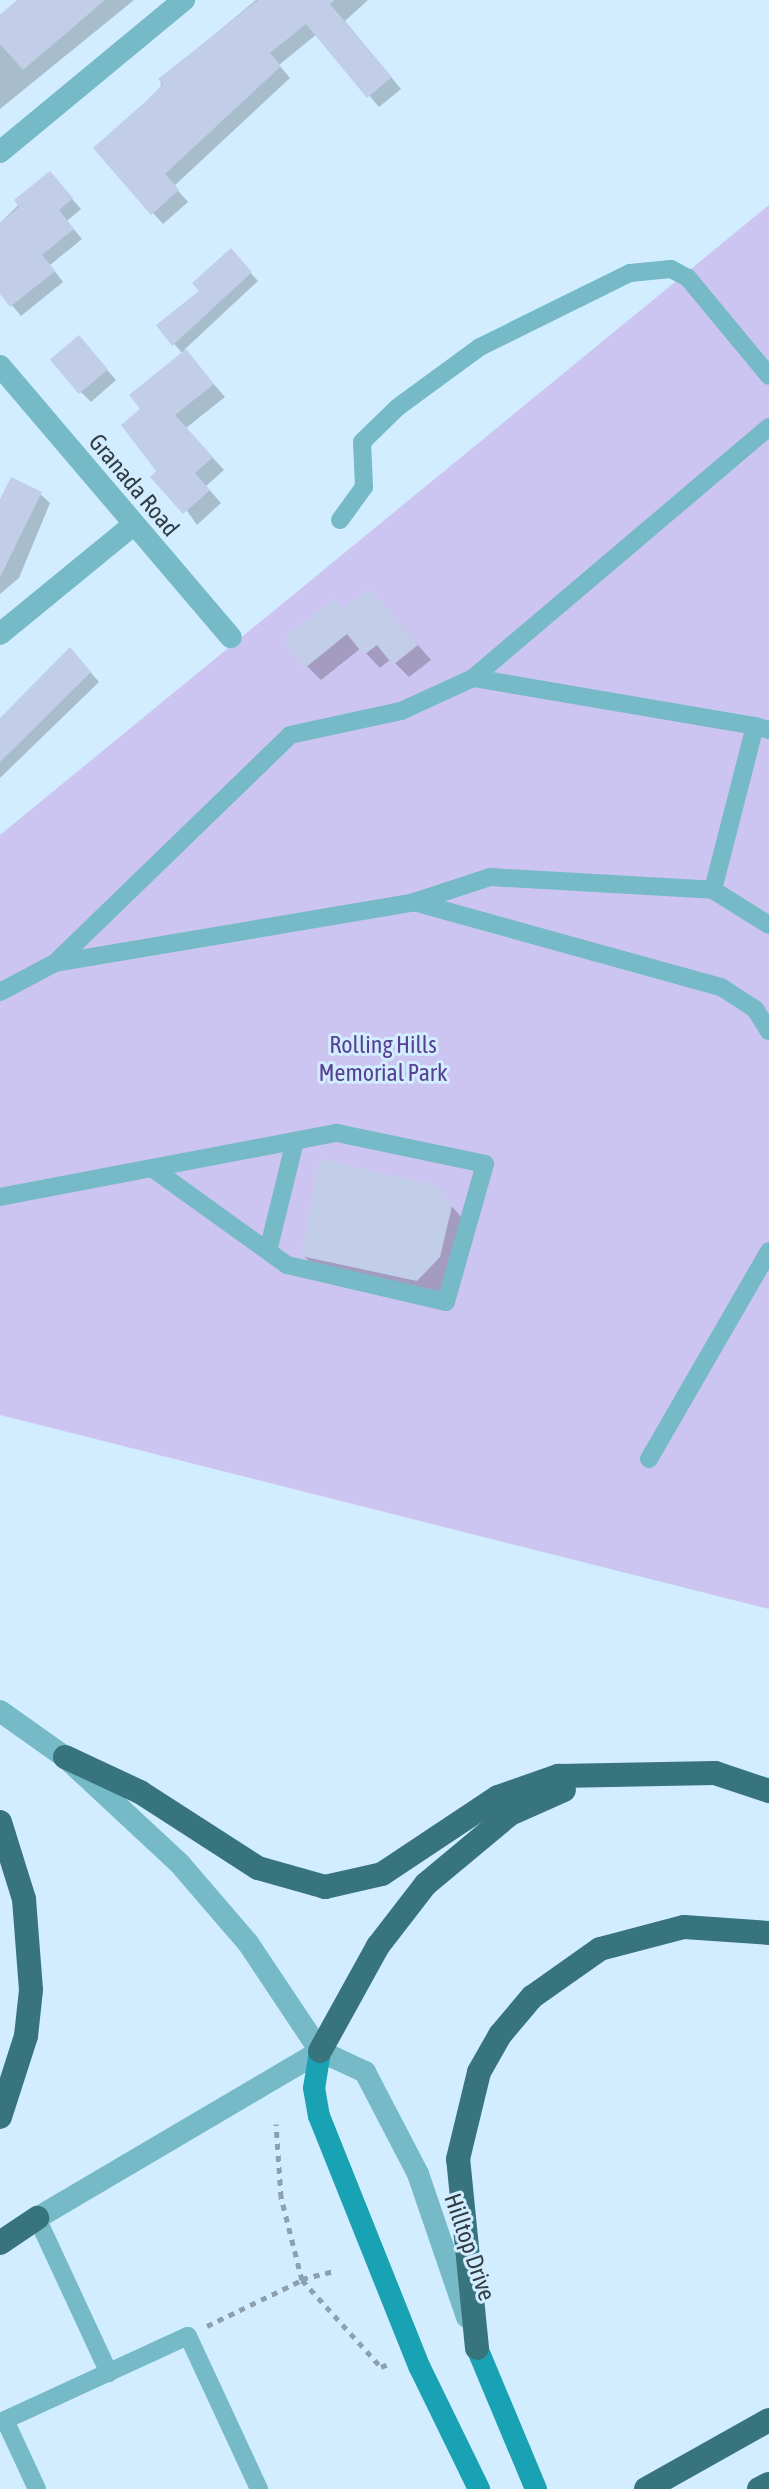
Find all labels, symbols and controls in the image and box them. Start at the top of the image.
street label: Granada Road [83,428,185,542]
park label: Rolling Hills Memorial Park [318,1031,448,1087]
street label: Hilltop Drive [438,2190,502,2304]

